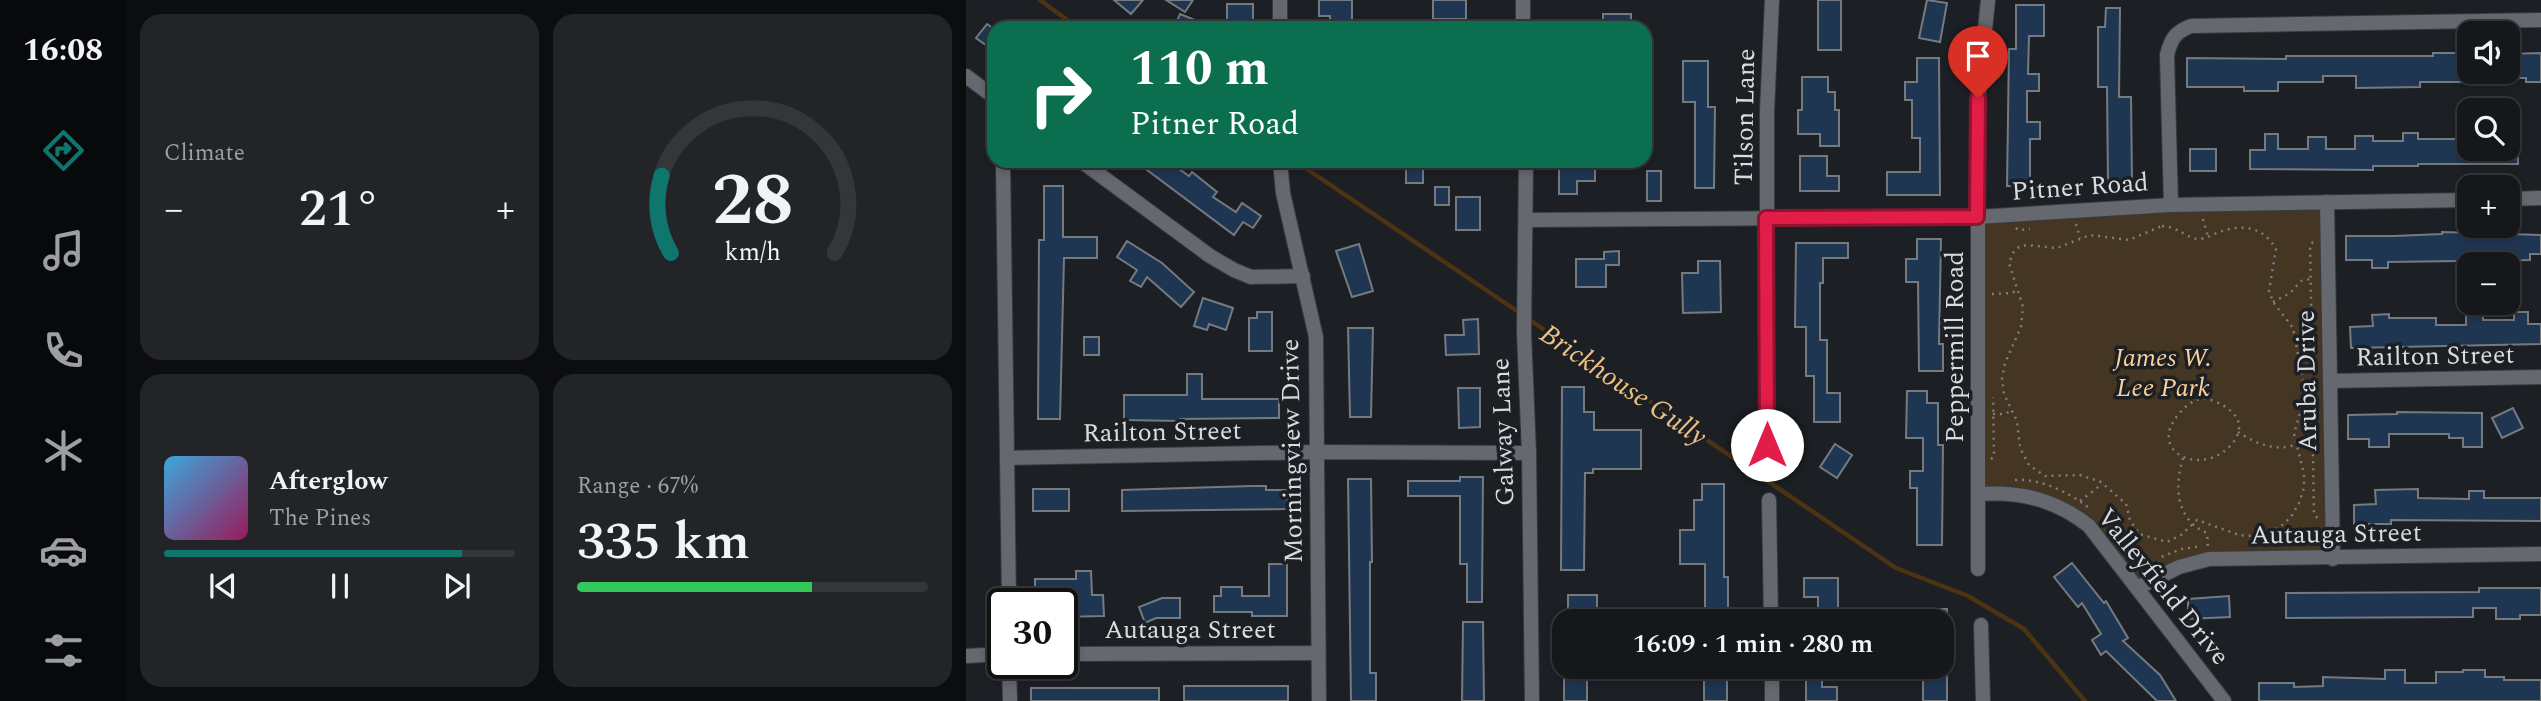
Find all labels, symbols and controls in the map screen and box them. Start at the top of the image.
map controls [2457,21,2520,315]
button: sound [2457,21,2520,84]
text: 16:08 [23,26,103,75]
pin [1948,26,2008,98]
text: 110 m [1130,32,1269,107]
icon: arrive [1959,37,1997,75]
street label: Tilson Lane [1724,48,1766,186]
icon: right [1015,49,1106,140]
button: search [2457,98,2520,161]
text: Pitner Road [1130,100,1299,149]
icon: directions [39,126,88,175]
text: Climate [164,136,245,171]
text: 28 [712,146,793,257]
street label: Pitner Road [2010,162,2150,212]
text: 21° [299,170,380,249]
button: + [2457,175,2520,238]
text: − [164,181,183,239]
text: + [496,181,515,239]
icon: music [39,226,88,275]
text: km/h [724,234,781,272]
street label: Peppermill Road [1935,251,1975,443]
button: − [2457,252,2520,315]
street label: Aruba Drive [2286,310,2328,452]
water label: Brickhouse Gully [1531,313,1716,458]
icon: phone [39,326,88,375]
street label: Railton Street [2355,335,2515,377]
street label: Morningview Drive [1270,338,1314,564]
park label: James W. Lee Park [2112,338,2212,408]
street label: Galway Lane [1480,357,1526,507]
position arrow [1730,408,1804,482]
street label: Railton Street [1082,411,1242,453]
icon: climate [39,426,88,475]
text: Afterglow [269,461,388,501]
text: Range · 67% [577,469,698,504]
street label: Valleyfield Drive [2087,499,2239,674]
text: The Pines [269,501,371,536]
text: 335 km [577,503,750,582]
street label: Autauga Street [2250,513,2422,555]
icon: car [39,526,88,575]
icon: previous [204,567,242,605]
icon: pause [321,567,359,605]
icon: next [438,567,476,605]
speed limit sign: 30 [987,588,1078,679]
street label: Autauga Street [1104,610,1276,650]
text: 16:09 · 1 min · 280 m [1633,624,1873,664]
icon: filters [39,626,88,675]

